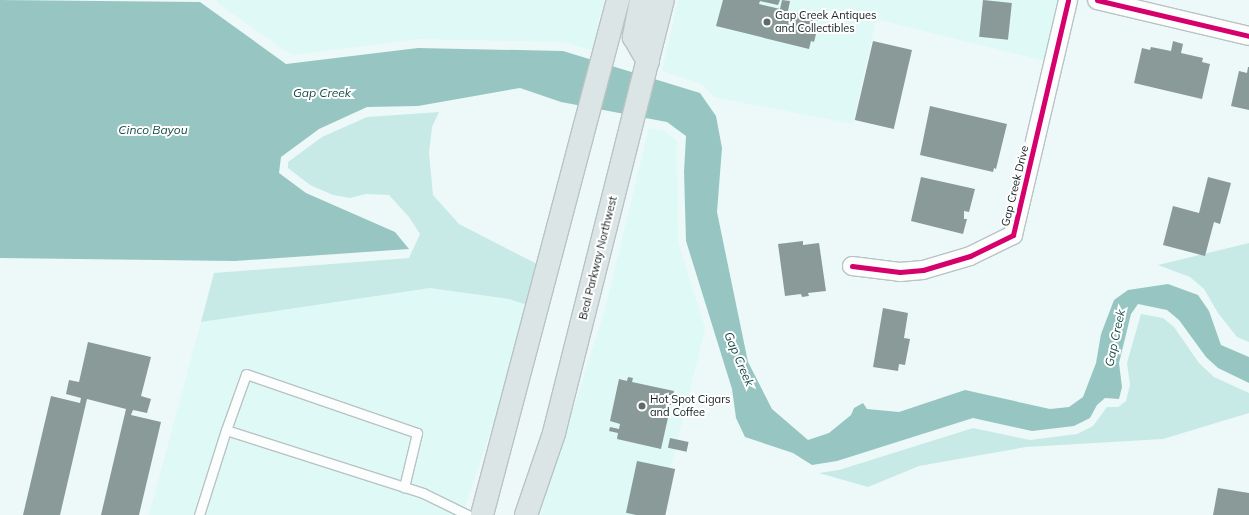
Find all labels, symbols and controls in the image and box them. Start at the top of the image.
place label: Gap Creek Antiques and Collectibles [775,9,876,35]
marker: Gap Creek Antiques and Collectibles [762,17,772,27]
water label: Gap Creek [293,86,351,100]
water label: Cinco Bayou [118,123,188,137]
street label: Gap Creek Drive [999,144,1031,228]
street label: Beal Parkway Northwest [576,195,620,321]
water label: Gap Creek [1102,308,1128,368]
water label: Gap Creek [721,329,757,389]
place label: Hot Spot Cigars and Coffee [650,393,731,419]
marker: Hot Spot Cigars and Coffee [637,401,647,411]

